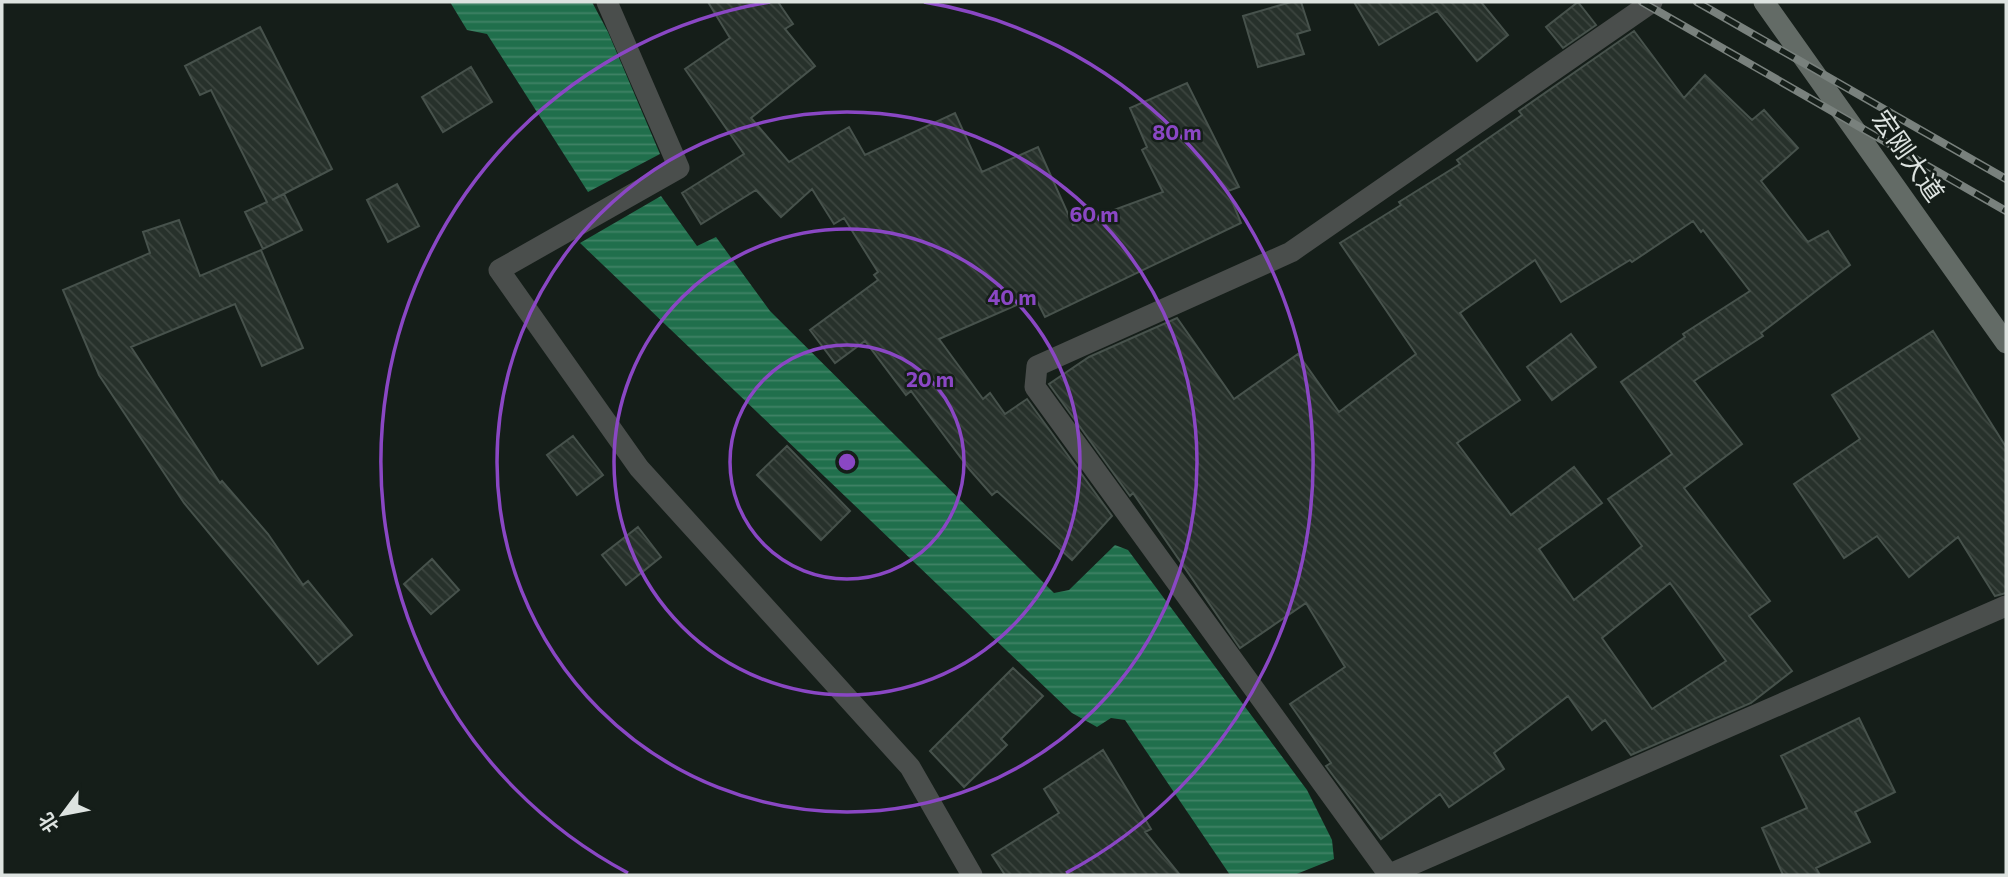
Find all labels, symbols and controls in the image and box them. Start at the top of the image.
street label: 宏刚大道 [1867,104,1952,207]
text: 80 m [1152,119,1202,144]
text: 60 m [1069,201,1119,226]
text: 40 m [987,284,1037,309]
text: 20 m [906,366,954,391]
centre of rings [835,450,859,474]
north arrow [28,779,98,849]
text: 北 [33,809,63,837]

